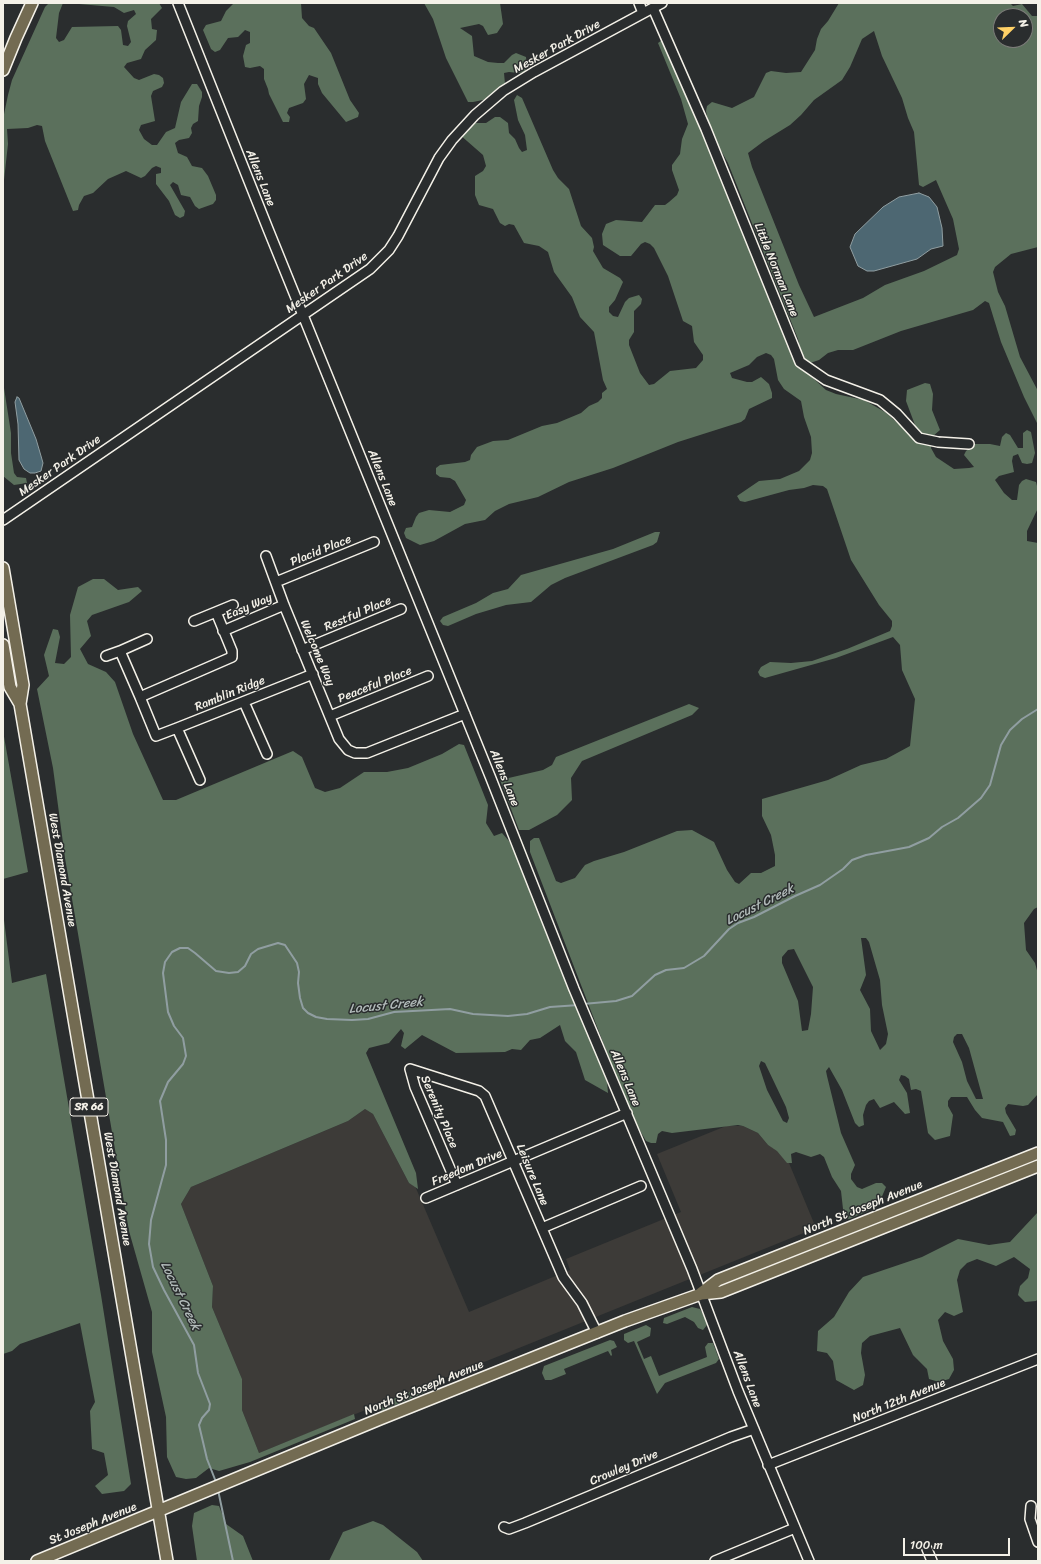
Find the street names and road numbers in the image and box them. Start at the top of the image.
street label: Mesker Park Drive [511,17,603,77]
street label: Allens Lane [242,147,278,209]
street label: Little Norman Lane [751,221,801,319]
street label: Mesker Park Drive [283,249,371,317]
street label: Mesker Park Drive [16,432,104,500]
street label: Allens Lane [364,447,400,509]
street label: Placid Place [288,532,354,570]
street label: Easy Way [224,591,274,623]
street label: Restful Place [322,593,394,635]
street label: Welcome Way [297,618,337,688]
street label: Peaceful Place [336,664,414,706]
street label: Ramblin Ridge [193,673,267,715]
street label: Allens Lane [486,747,522,809]
street label: West Diamond Avenue [45,812,79,928]
street label: Allens Lane [607,1047,643,1109]
street label: Serenity Place [417,1073,461,1151]
road number: SR 66 [70,1098,108,1116]
street label: West Diamond Avenue [100,1131,134,1247]
street label: Leisure Lane [513,1142,551,1208]
street label: Freedom Drive [429,1147,505,1189]
street label: North St Joseph Avenue [801,1177,925,1239]
street label: Allens Lane [729,1348,765,1410]
street label: North St Joseph Avenue [362,1357,486,1419]
street label: North 12th Avenue [850,1376,948,1426]
street label: Crowley Drive [588,1447,660,1489]
street label: St Joseph Avenue [47,1500,139,1548]

